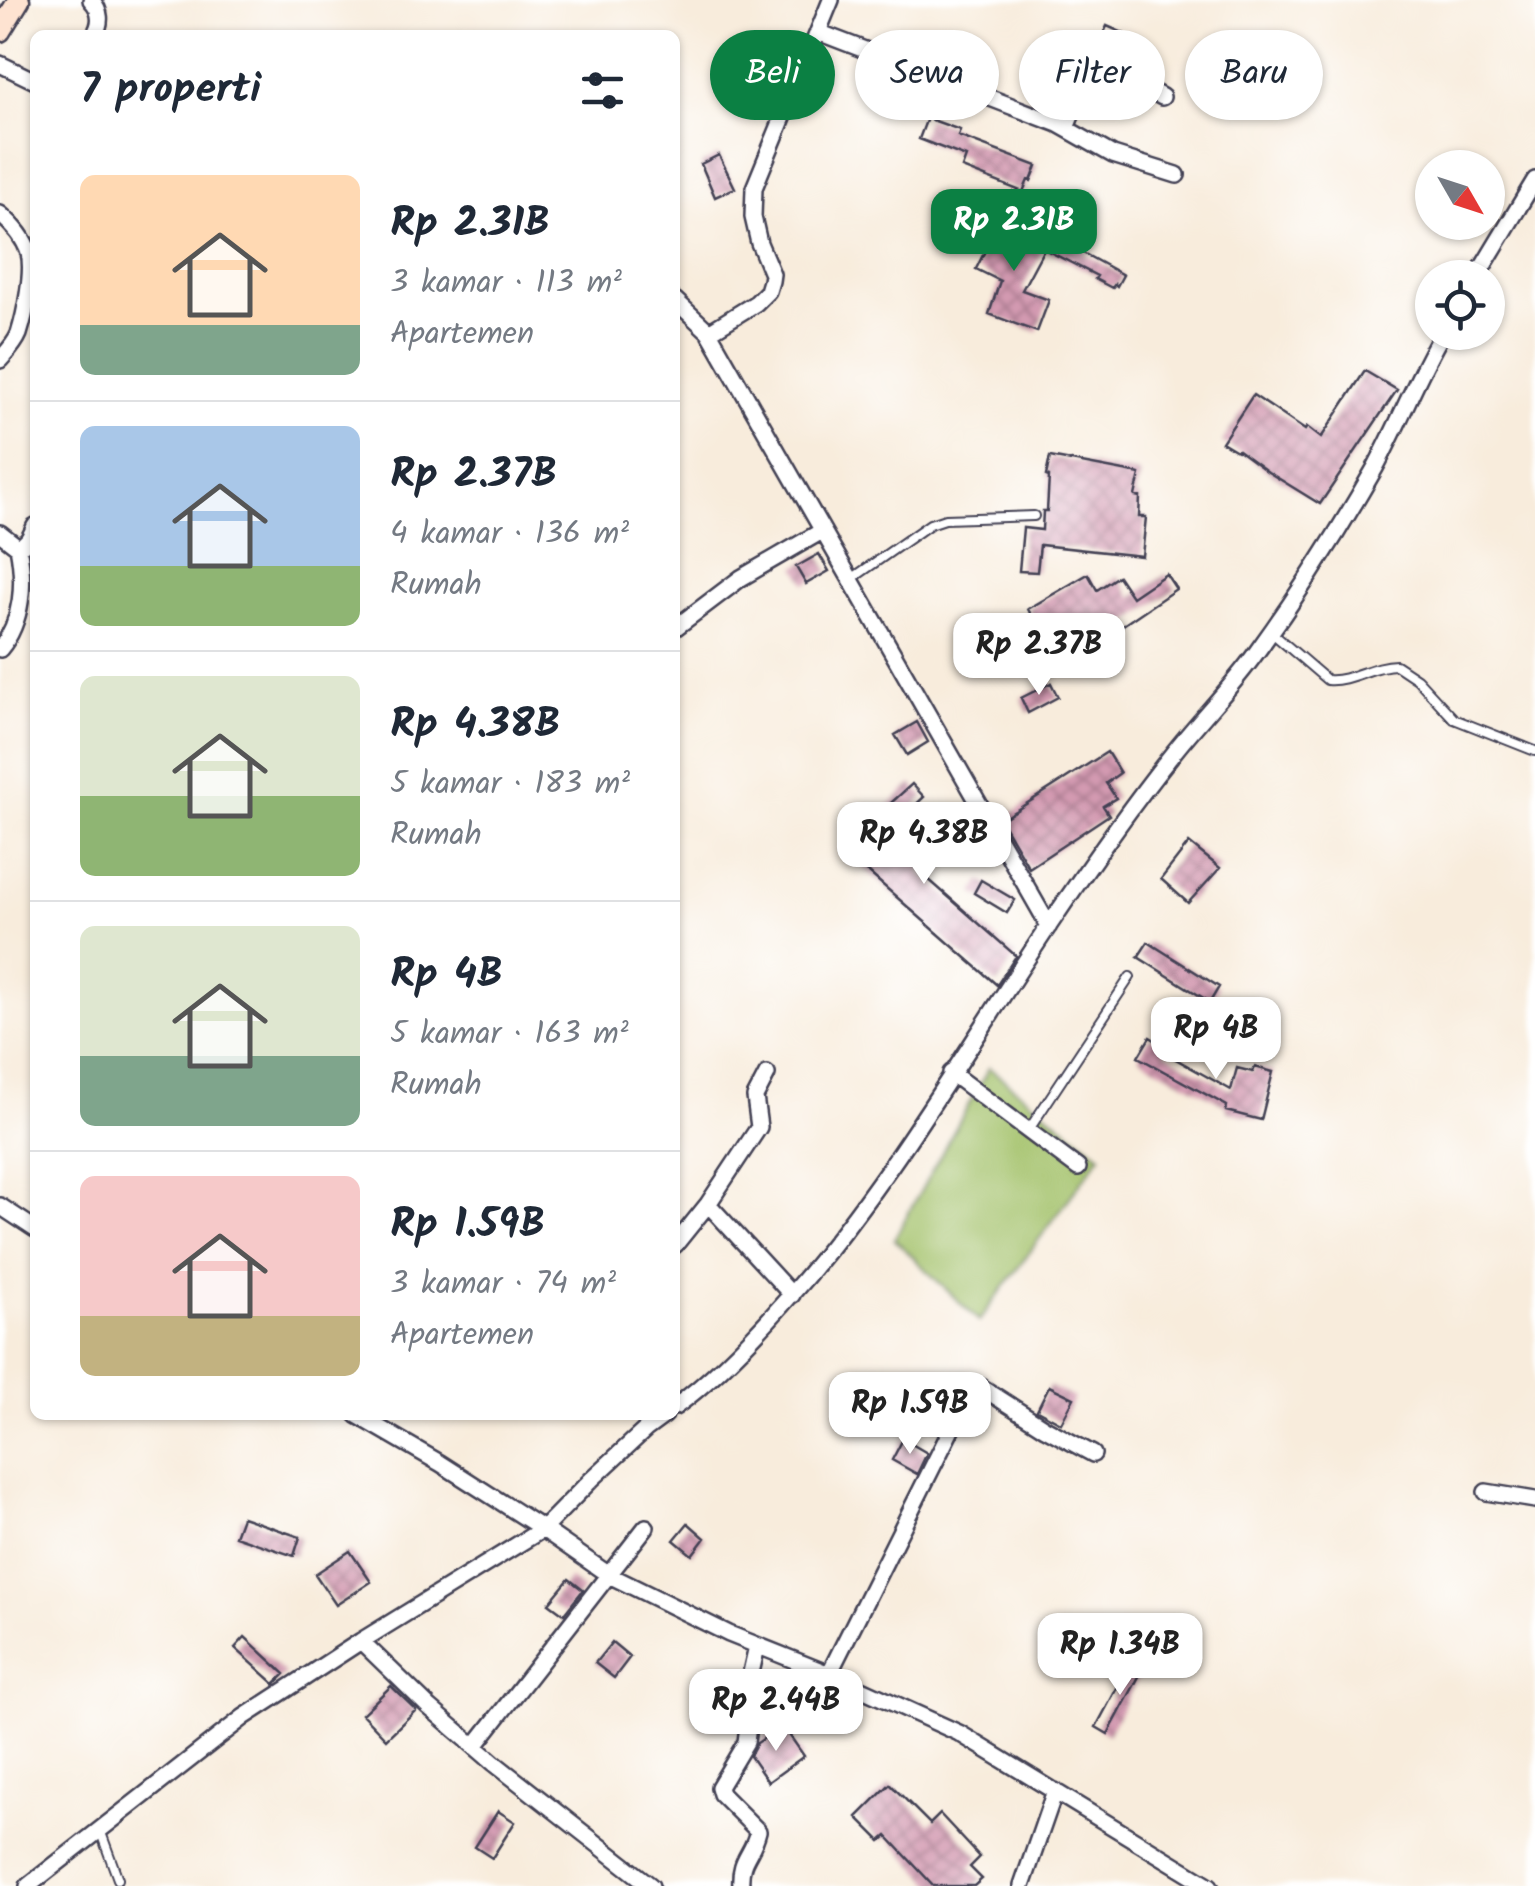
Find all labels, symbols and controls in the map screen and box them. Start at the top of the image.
chip: Beli [710,30,835,120]
chip: Sewa [855,30,999,120]
chip: Filter [1019,30,1165,120]
chip: Baru [1185,30,1323,120]
text: 7 properti [80,57,261,124]
icon: filters [575,63,630,118]
north arrow [1415,150,1505,240]
map controls [1415,150,1505,350]
pin: Rp 2.31B [911,189,1117,274]
text: Rp 2.31B [390,191,550,258]
text: Rp 2.31B [953,196,1075,247]
icon: home [160,215,280,335]
text: 3 kamar · 113 m² [390,258,622,309]
button: locate [1415,260,1505,350]
text: Apartemen [390,309,534,360]
text: Rp 2.37B [390,442,557,509]
icon: home [160,466,280,586]
text: 4 kamar · 136 m² [390,509,629,560]
text: Rumah [390,560,482,611]
pin: Rp 2.37B [936,613,1142,698]
text: Rp 2.37B [975,620,1103,671]
text: Rp 4.38B [390,692,561,759]
icon: home [160,716,280,836]
text: 5 kamar · 183 m² [390,759,630,810]
pin: Rp 4.38B [821,802,1027,887]
text: Rp 4.38B [859,809,989,860]
text: Rumah [390,810,482,861]
text: Rp 4B [390,942,503,1009]
icon: home [160,966,280,1086]
pin: Rp 4B [1146,997,1286,1082]
text: Rp 4B [1173,1004,1259,1055]
text: 5 kamar · 163 m² [390,1009,629,1060]
text: Rumah [390,1060,482,1111]
text: Rp 1.59B [390,1192,545,1259]
icon: home [160,1216,280,1336]
text: 3 kamar · 74 m² [390,1259,616,1310]
text: Apartemen [390,1310,534,1361]
pin: Rp 1.59B [807,1372,1013,1457]
text: Rp 1.59B [851,1379,969,1430]
pin: Rp 1.34B [1017,1613,1223,1698]
text: Rp 1.34B [1060,1620,1180,1671]
pin: Rp 2.44B [673,1669,879,1754]
text: Rp 2.44B [711,1676,841,1727]

